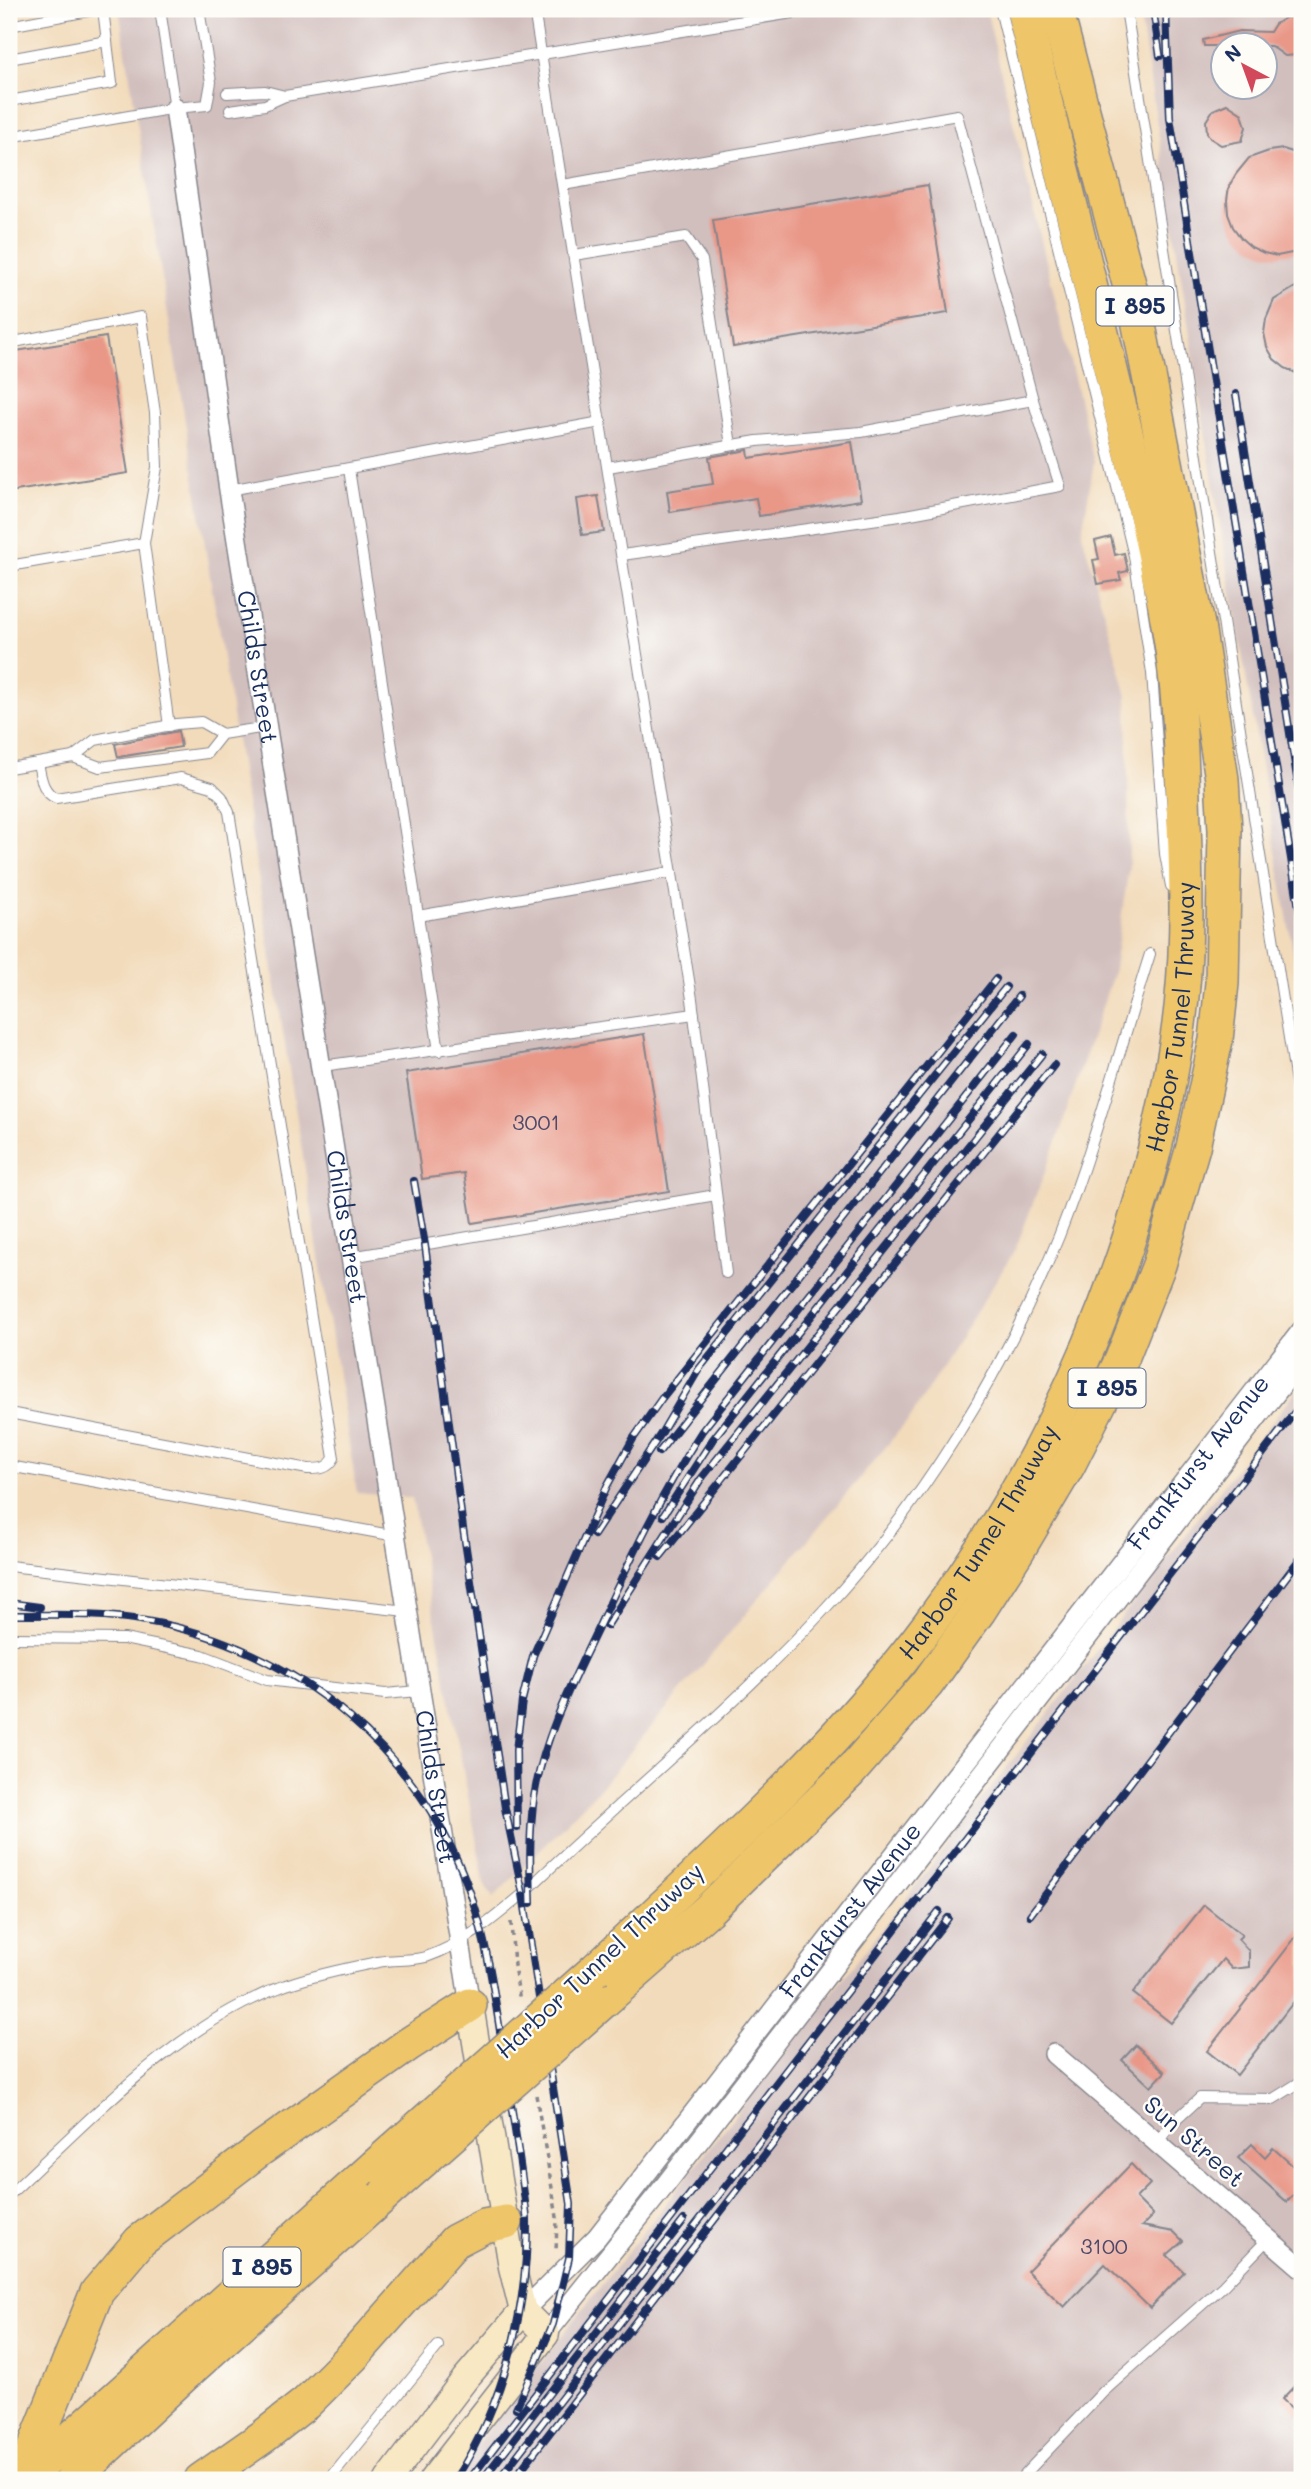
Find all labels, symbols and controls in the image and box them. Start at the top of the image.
north arrow [1210,32,1280,102]
text: N [1219,39,1246,67]
road number: I 895 [1096,286,1174,326]
street label: Childs Street [231,588,286,746]
street label: Harbor Tunnel Thruway [1137,881,1200,1155]
house number: 3001 [512,1108,560,1135]
street label: Childs Street [320,1148,375,1306]
road number: I 895 [1068,1368,1146,1408]
street label: Frankfurst Avenue [1120,1368,1275,1556]
street label: Harbor Tunnel Thruway [891,1419,1064,1665]
street label: Childs Street [409,1708,464,1866]
street label: Frankfurst Avenue [772,1816,927,2004]
street label: Harbor Tunnel Thruway [489,1855,709,2064]
street label: Sun Street [1138,2088,1252,2193]
house number: 3100 [1080,2232,1128,2259]
road number: I 895 [224,2248,300,2286]

